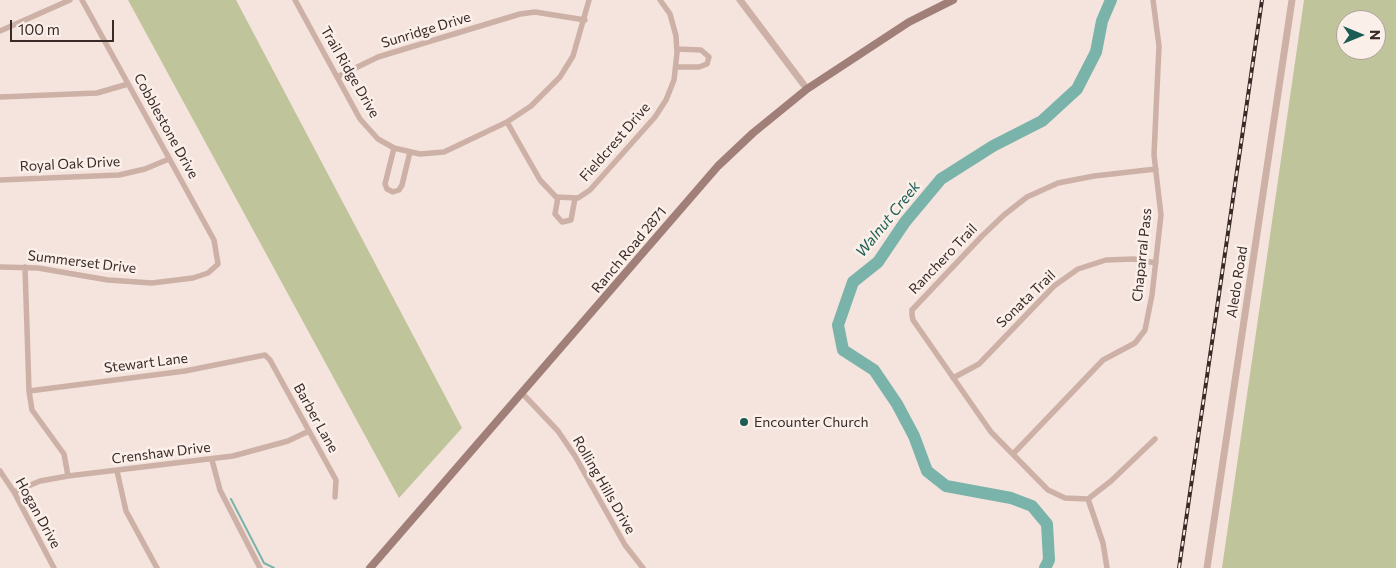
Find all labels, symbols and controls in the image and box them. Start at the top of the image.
street label: Sunridge Drive [379,8,473,52]
scale bar [12,10,116,42]
north arrow [1336,10,1386,60]
text: 100 m [18,20,60,38]
street label: Trail Ridge Drive [317,23,383,121]
text: N [1367,30,1384,40]
street label: Cobblestone Drive [130,70,202,182]
street label: Fieldcrest Drive [576,99,654,185]
street label: Royal Oak Drive [19,153,121,175]
water label: Walnut Creek [852,178,924,260]
street label: Ranch Road 2871 [588,204,670,296]
street label: Chaparral Pass [1129,207,1155,303]
street label: Ranchero Trail [905,220,981,298]
street label: Aledo Road [1223,245,1251,319]
street label: Summerset Drive [27,247,137,277]
street label: Sonata Trail [993,267,1059,331]
street label: Stewart Lane [103,350,189,376]
street label: Barber Lane [290,380,342,456]
place label: Encounter Church [754,414,868,430]
marker: Encounter Church [738,416,750,428]
street label: Rolling Hills Drive [569,433,639,537]
street label: Crenshaw Drive [111,439,211,467]
street label: Hogan Drive [12,475,64,551]

